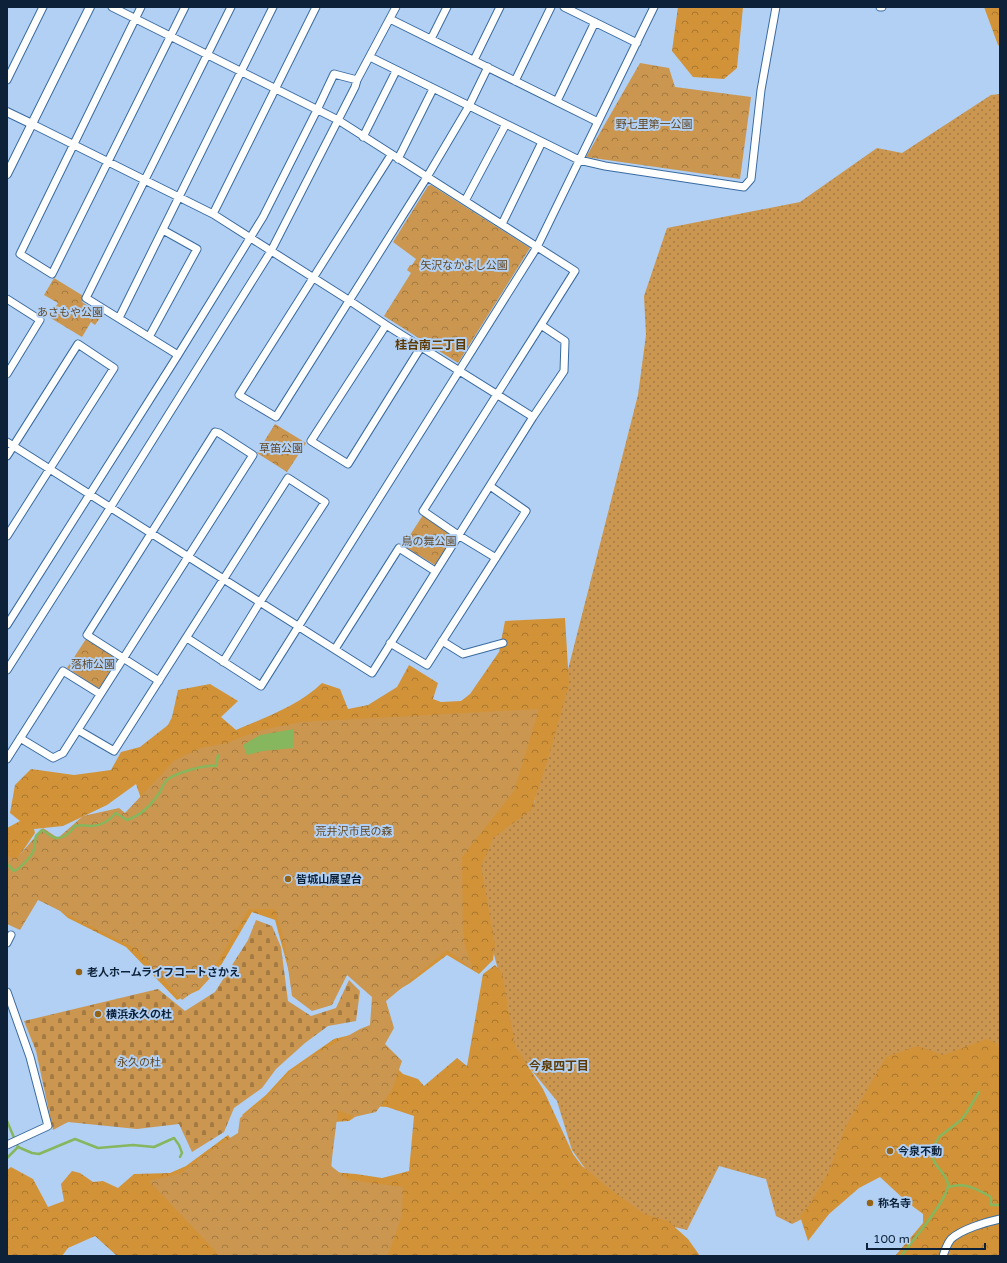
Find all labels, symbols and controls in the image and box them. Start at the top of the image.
park label: 野七里第一公園 [616,118,693,131]
park label: 矢沢なかよし公園 [420,259,508,272]
park label: あさもや公園 [37,306,103,319]
district label: 桂台南二丁目 [395,338,467,352]
park label: 草笛公園 [259,442,303,455]
park label: 鳥の舞公園 [402,535,457,548]
park label: 落柿公園 [71,658,115,671]
park label: 荒井沢市民の森 [316,825,393,838]
place label: 皆城山展望台 [296,873,362,886]
marker: 皆城山展望台 [283,874,293,884]
place label: 老人ホームライフコートさかえ [87,966,240,979]
marker: 老人ホームライフコートさかえ [74,967,84,977]
place label: 横浜永久の杜 [106,1008,172,1021]
marker: 横浜永久の杜 [93,1009,103,1019]
park label: 永久の杜 [117,1056,161,1069]
district label: 今泉四丁目 [529,1059,589,1073]
place label: 今泉不動 [898,1145,942,1158]
marker: 今泉不動 [885,1146,895,1156]
place label: 称名寺 [878,1197,911,1210]
marker: 称名寺 [865,1198,875,1208]
scale bar [867,1225,985,1251]
text: 100 m [873,1232,910,1246]

